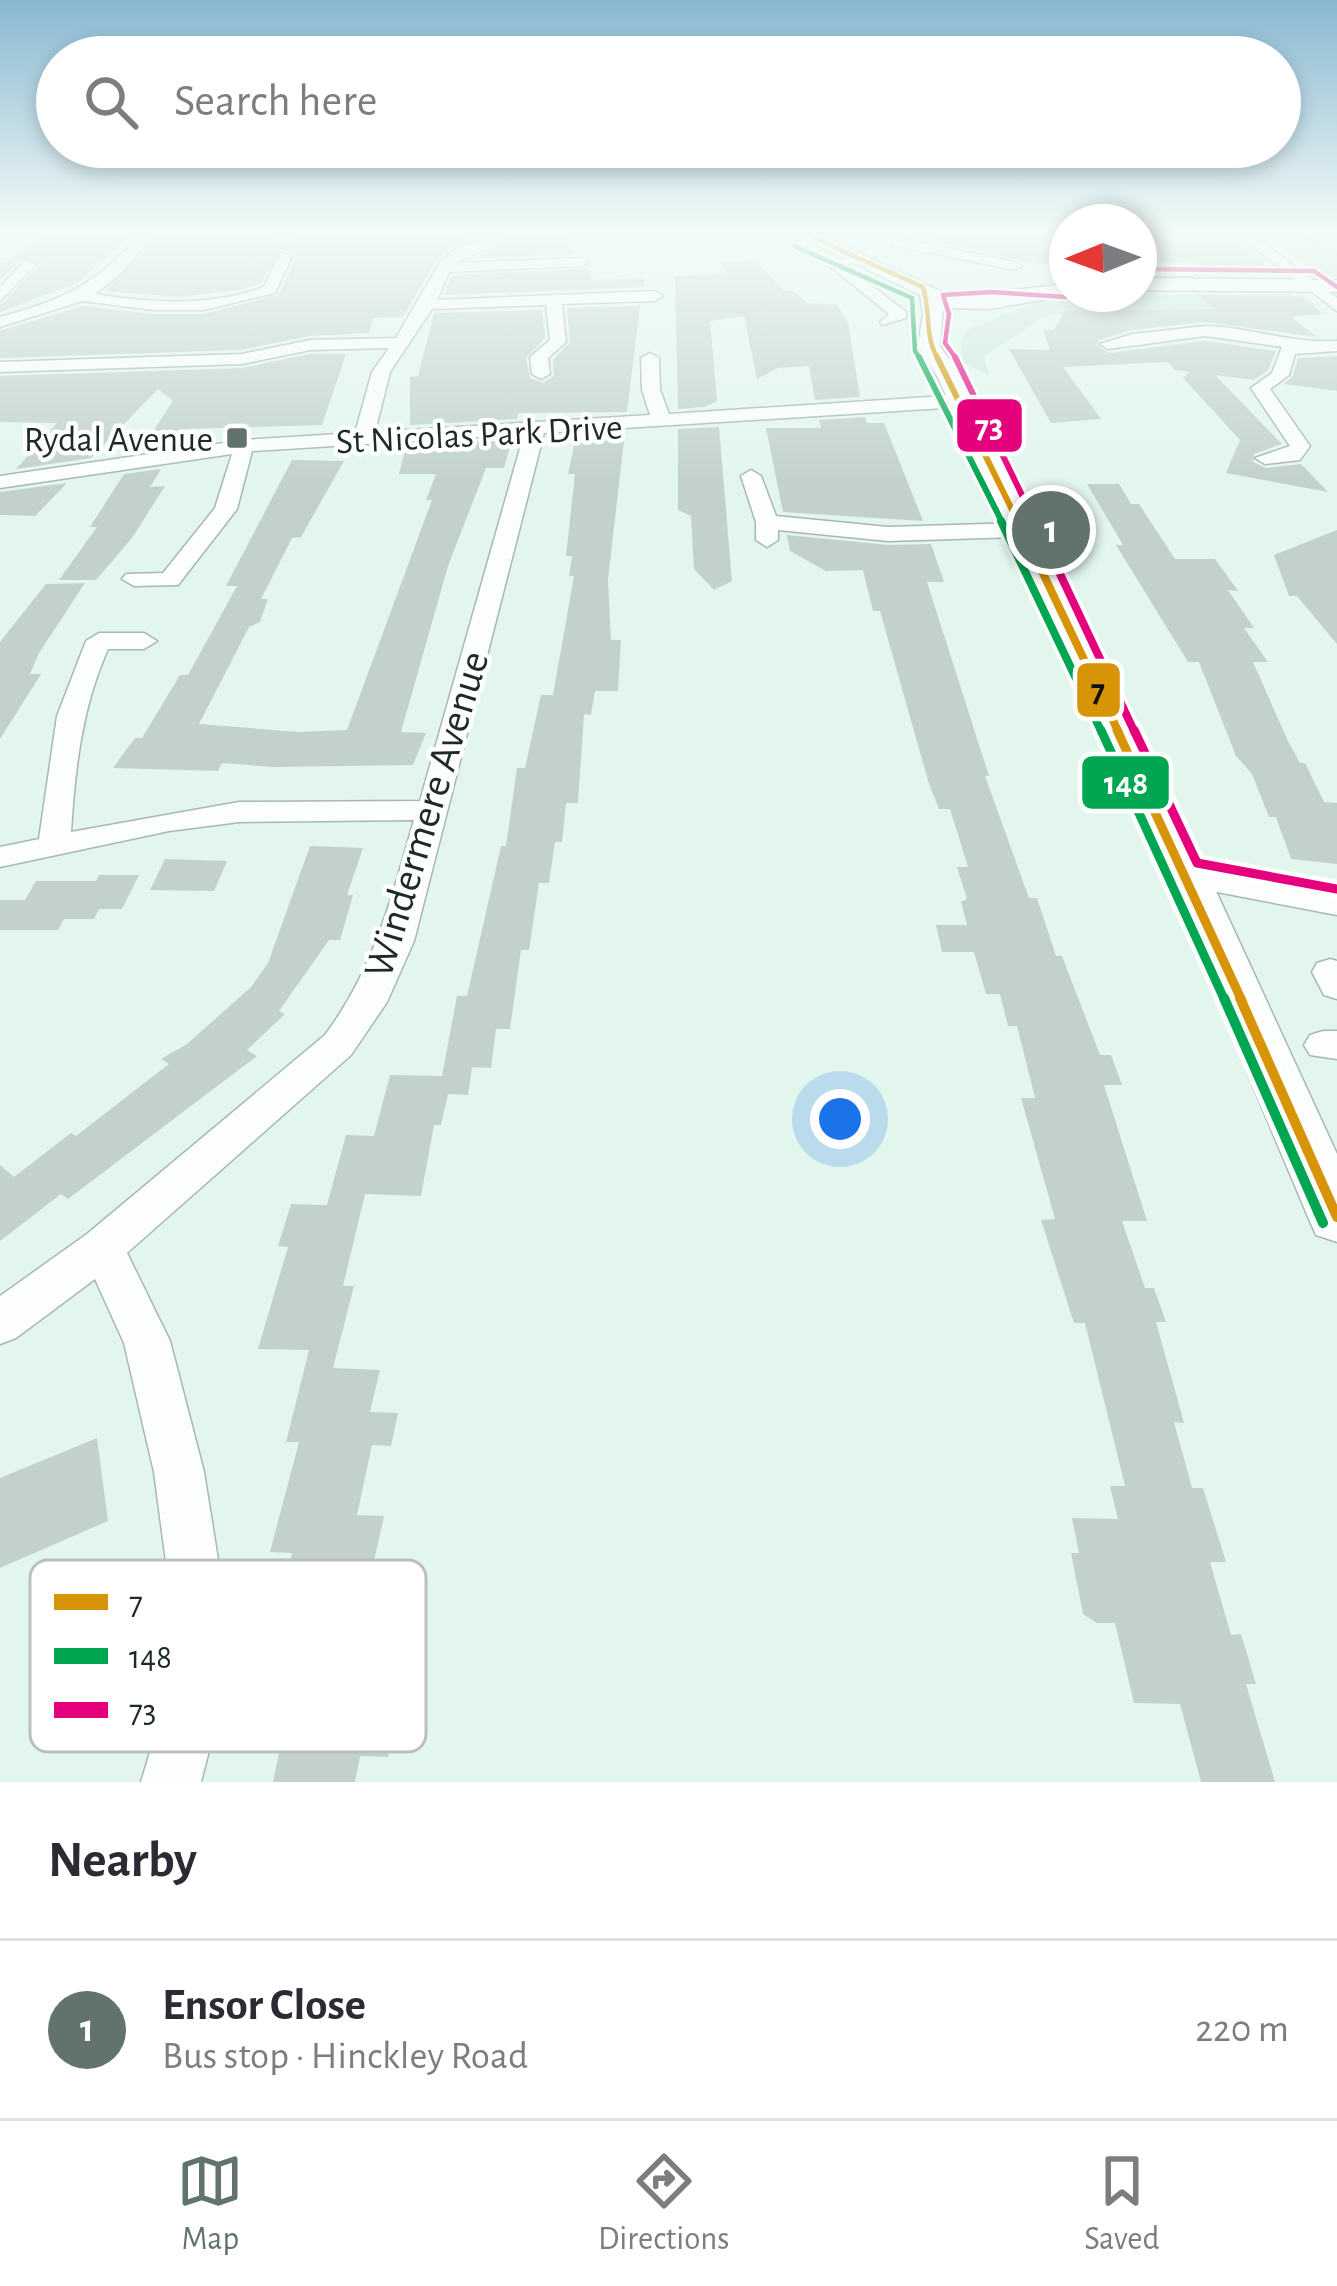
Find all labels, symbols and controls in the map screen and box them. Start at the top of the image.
search box [36,36,1301,168]
icon: search [78,69,144,135]
text: Search here [174,79,377,124]
north arrow [1049,204,1157,312]
line badge: 73 [955,397,1024,454]
street label: St Nicolas Park Drive [335,410,623,460]
text: 73 [975,411,1003,444]
place label: Rydal Avenue [24,422,213,458]
marker: Rydal Avenue [224,425,250,451]
pin: 1 [1012,485,1090,575]
street label: Windermere Avenue [357,646,497,983]
line badge: 7 [1075,661,1122,719]
text: 7 [1091,675,1105,708]
line badge: 148 [1080,754,1171,811]
text: 148 [1104,768,1148,801]
your location [810,1089,870,1149]
legend [30,1560,426,1752]
text: 7 [129,1588,143,1621]
text: 148 [129,1642,172,1675]
text: 73 [129,1696,156,1729]
text: Nearby [48,1835,197,1886]
text: Ensor Close [162,1983,366,2028]
text: 1 [80,2010,94,2049]
text: 220 m [1195,2010,1289,2049]
text: Bus stop · Hinckley Road [162,2037,528,2076]
tab: Map [177,2148,243,2260]
tab: Directions [598,2148,729,2260]
tab: Saved [1084,2148,1160,2260]

